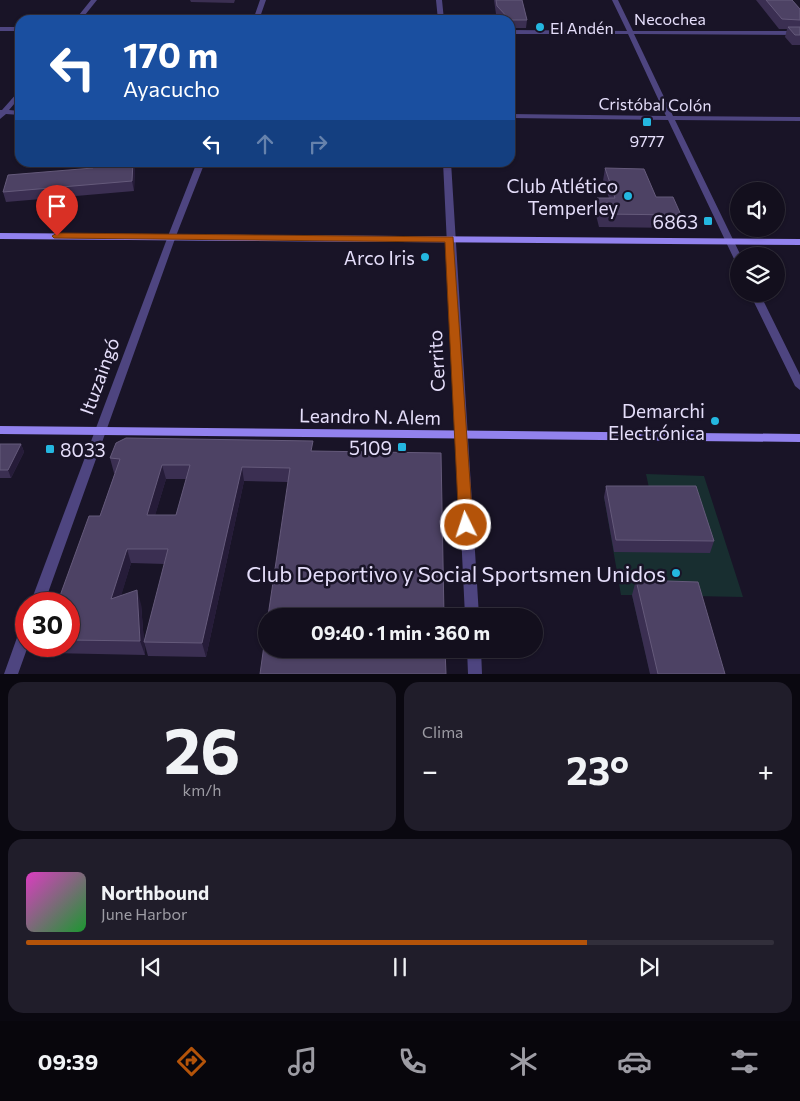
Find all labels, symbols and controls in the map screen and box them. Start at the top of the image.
street label: Necochea [634,9,706,28]
place label: El Andén [550,18,614,37]
marker: El Andén [534,21,546,33]
text: 170 m [123,32,218,75]
icon: left [40,35,105,100]
text: Ayacucho [123,75,220,102]
street label: Cristóbal Colón [598,94,712,114]
marker: 9777 [641,116,653,128]
icon: left [198,130,226,158]
icon: ahead [251,130,279,158]
icon: right [304,130,332,158]
place label: 9777 [630,131,665,150]
place label: Club Atlético Temperley [506,174,618,219]
map controls [730,182,785,302]
button: sound [730,182,785,237]
pin [36,185,78,236]
marker: Club Atlético Temperley [622,190,634,202]
icon: arrive [43,192,71,220]
place label: 6863 [653,210,698,233]
marker: 6863 [702,215,714,227]
place label: Arco Iris [344,246,415,269]
button: layers [730,247,785,302]
marker: Arco Iris [419,251,431,263]
street label: Cerrito [423,329,449,393]
street label: Ituzaingó [74,334,124,418]
place label: Demarchi Electrónica [608,399,705,444]
street label: Leandro N. Alem [299,403,441,429]
marker: Demarchi Electrónica [709,415,721,427]
place label: 5109 [349,436,392,459]
place label: 8033 [60,438,106,461]
marker: 5109 [396,441,408,453]
marker: 8033 [44,443,56,455]
position arrow [439,498,491,550]
place label: Club Deportivo y Social Sportsmen Unidos [246,560,666,587]
marker: Club Deportivo y Social Sportsmen Unidos [670,567,682,579]
speed limit sign: 30 [15,592,80,657]
text: 09:40 · 1 min · 360 m [311,621,490,644]
text: 26 [164,708,240,787]
text: Clima [422,722,463,741]
text: 23° [566,746,629,793]
text: − [422,753,438,787]
text: + [758,753,774,787]
text: km/h [183,780,221,799]
text: Northbound [101,881,209,904]
text: June Harbor [101,904,187,923]
icon: previous [137,953,165,981]
icon: pause [386,953,414,981]
icon: next [635,953,663,981]
icon: directions [174,1044,209,1079]
icon: music [285,1044,320,1079]
icon: phone [395,1044,430,1079]
icon: climate [506,1044,541,1079]
icon: car [617,1044,652,1079]
icon: filters [727,1044,762,1079]
text: 09:39 [38,1048,98,1075]

